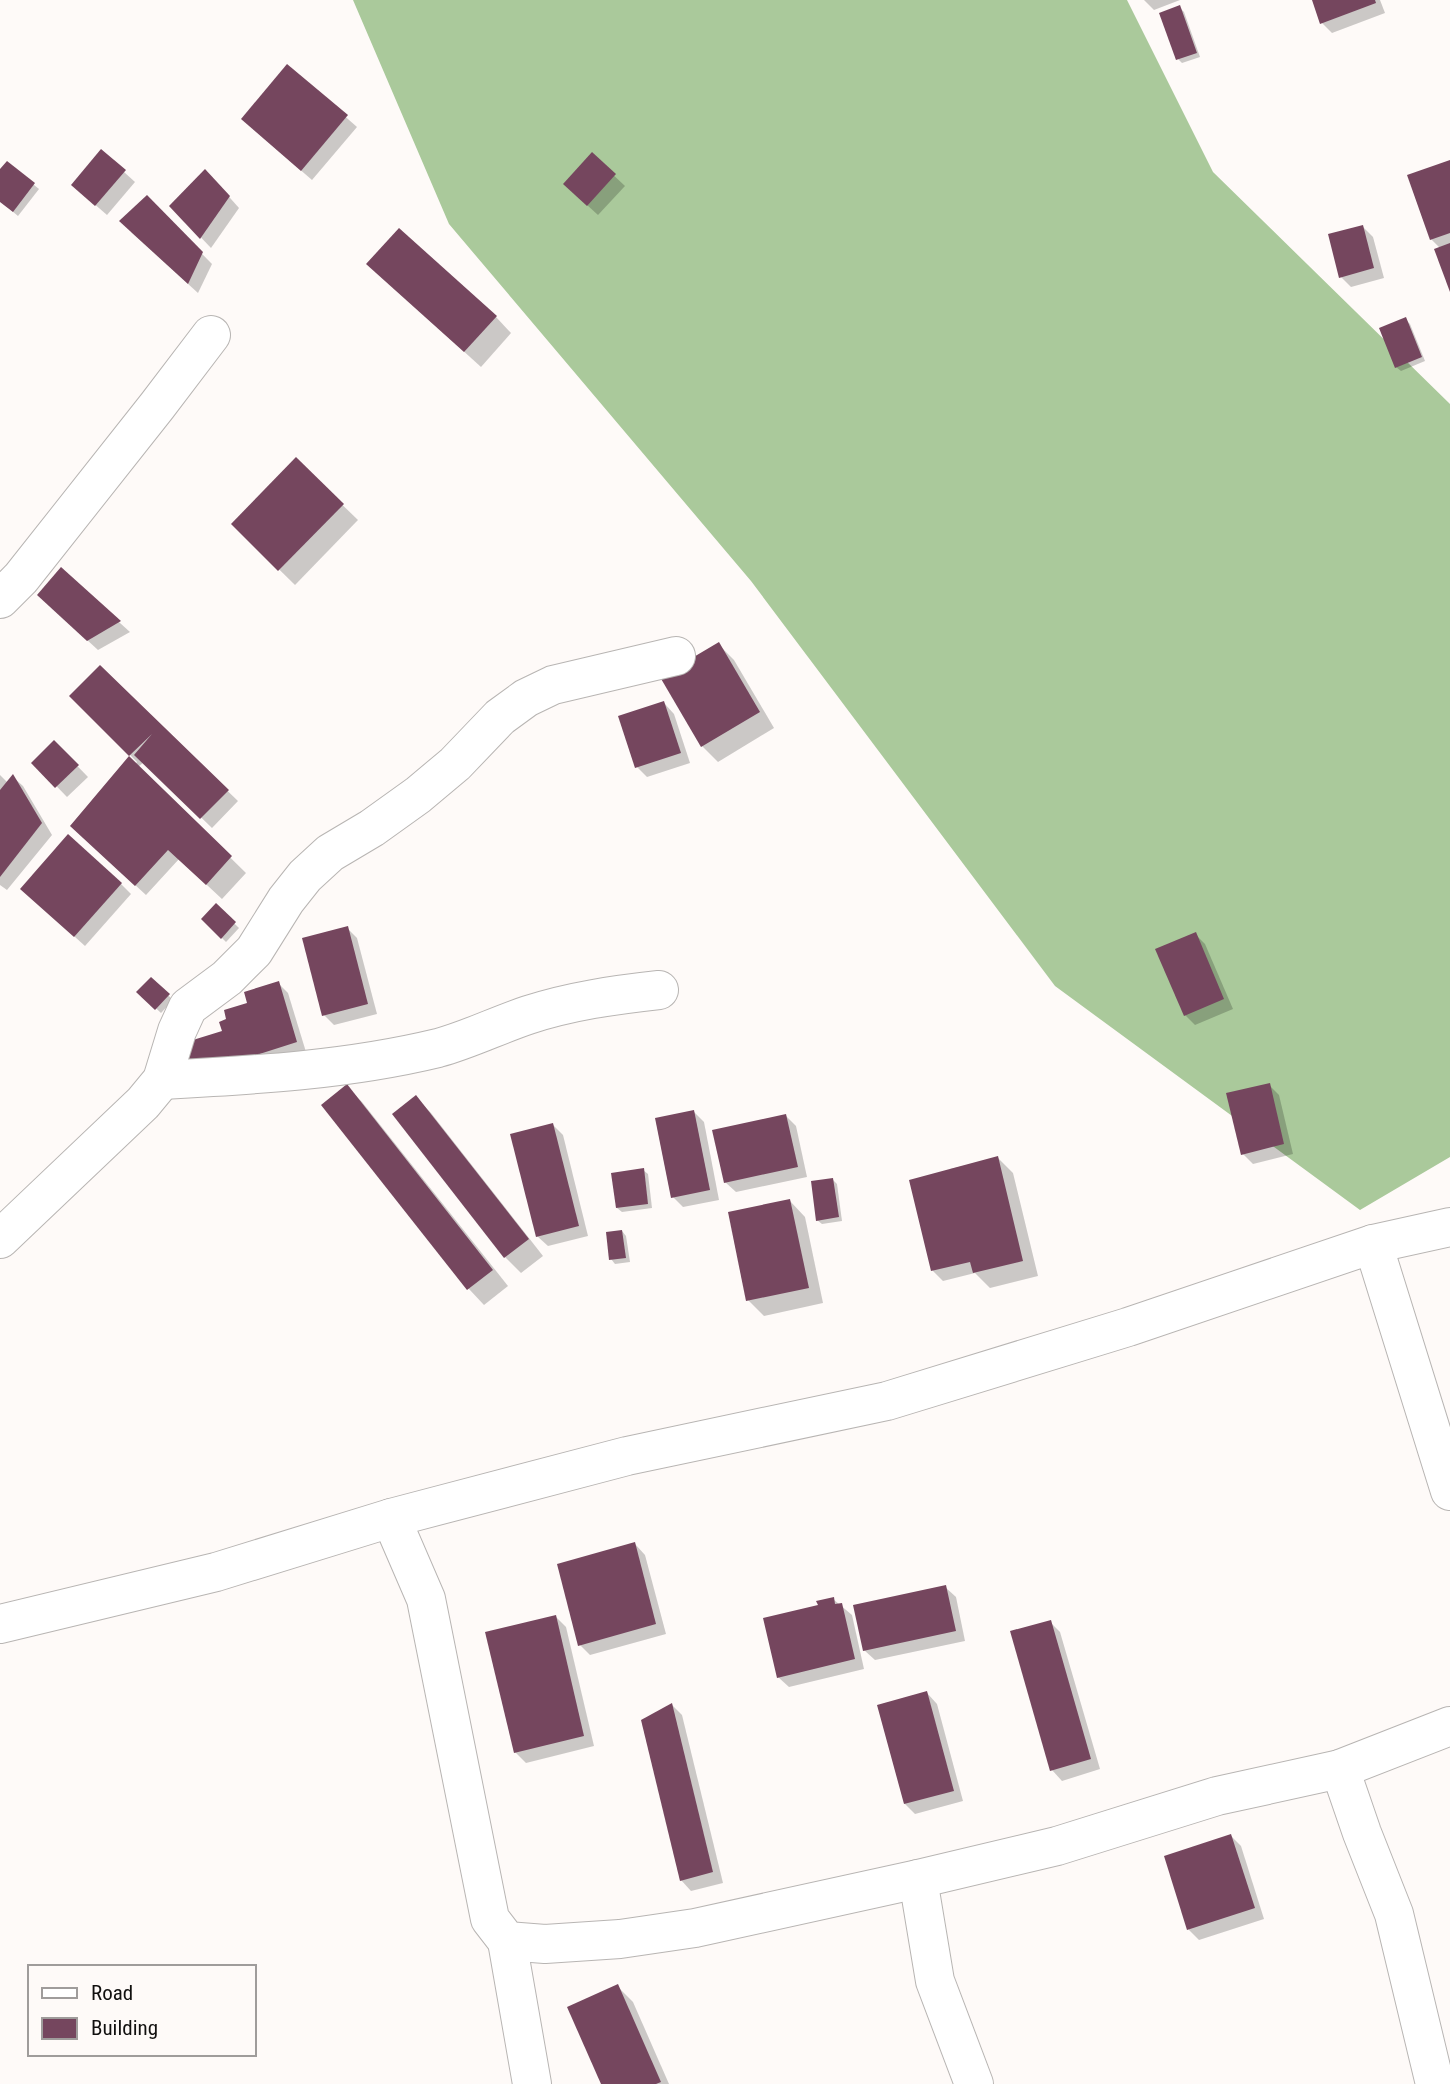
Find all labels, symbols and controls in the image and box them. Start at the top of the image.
legend [28,1965,256,2056]
text: Road [91,1981,133,2005]
text: Building [91,2016,158,2040]

